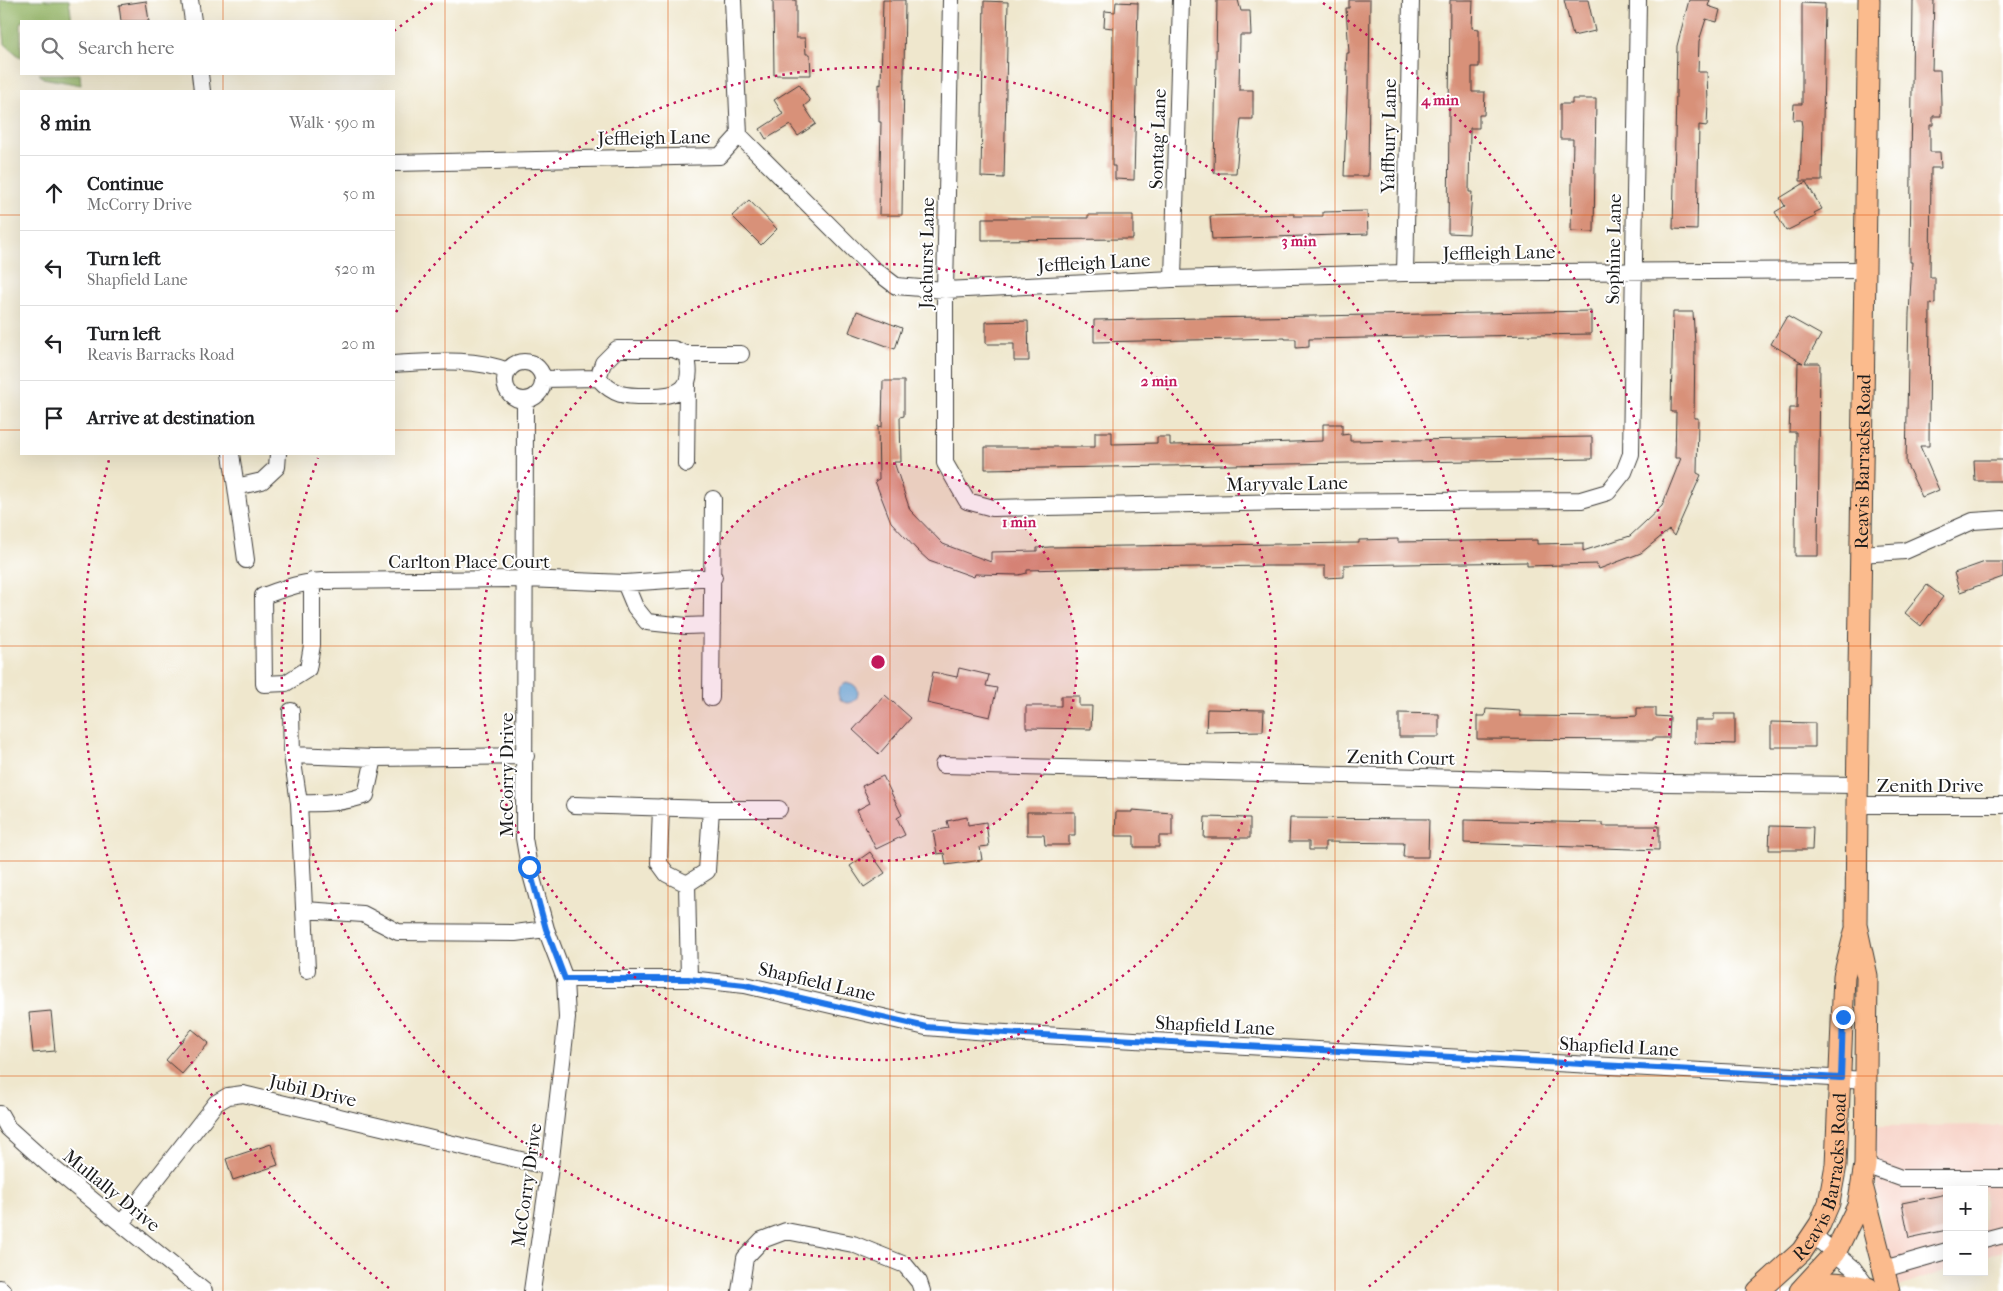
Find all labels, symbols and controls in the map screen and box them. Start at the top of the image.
search box [20,20,395,75]
icon: search [38,34,66,62]
text: Search here [78,37,174,59]
street label: Yaffbury Lane [1377,78,1401,195]
street label: Sontag Lane [1145,88,1171,190]
text: 4 min [1420,91,1459,109]
text: 8 min [40,111,91,135]
text: Walk · 590 m [289,113,375,132]
street label: Jeffleigh Lane [595,126,711,150]
text: Continue [87,173,163,195]
icon: ahead [40,179,68,207]
text: 50 m [343,184,375,203]
street label: Sophine Lane [1602,193,1626,305]
text: McCorry Drive [87,195,192,214]
street label: Jachurst Lane [915,197,939,311]
text: 3 min [1282,232,1317,250]
street label: Jeffleigh Lane [1440,241,1556,265]
text: Turn left [87,248,161,270]
street label: Jeffleigh Lane [1035,249,1151,277]
icon: left [40,254,68,282]
text: 520 m [334,259,375,278]
text: Shapfield Lane [87,270,188,289]
text: Turn left [87,323,161,345]
icon: left [40,329,68,357]
text: 20 m [341,334,375,353]
text: Reavis Barracks Road [87,345,234,364]
text: 2 min [1141,372,1178,390]
street label: Reavis Barracks Road [1851,373,1875,550]
icon: arrive [40,404,68,432]
text: Arrive at destination [87,407,255,429]
street label: Maryvale Lane [1226,472,1348,496]
text: 1 min [1002,513,1036,531]
street label: Carlton Place Court [388,551,550,573]
centre of rings [869,653,887,671]
street label: McCorry Drive [496,713,518,837]
street label: Zenith Court [1347,746,1456,770]
street label: Zenith Drive [1877,775,1983,797]
route start [518,856,541,879]
street label: Shapfield Lane [756,958,878,1006]
route end [1832,1006,1855,1029]
street label: Shapfield Lane [1155,1012,1275,1040]
street label: Shapfield Lane [1559,1033,1679,1061]
street label: Jubil Drive [265,1070,358,1112]
street label: Reavis Barracks Road [1789,1092,1851,1266]
street label: McCorry Drive [507,1122,547,1248]
street label: Mullally Drive [59,1145,164,1236]
map controls [1943,1186,1988,1276]
button: + [1943,1186,1988,1231]
button: − [1943,1231,1988,1276]

